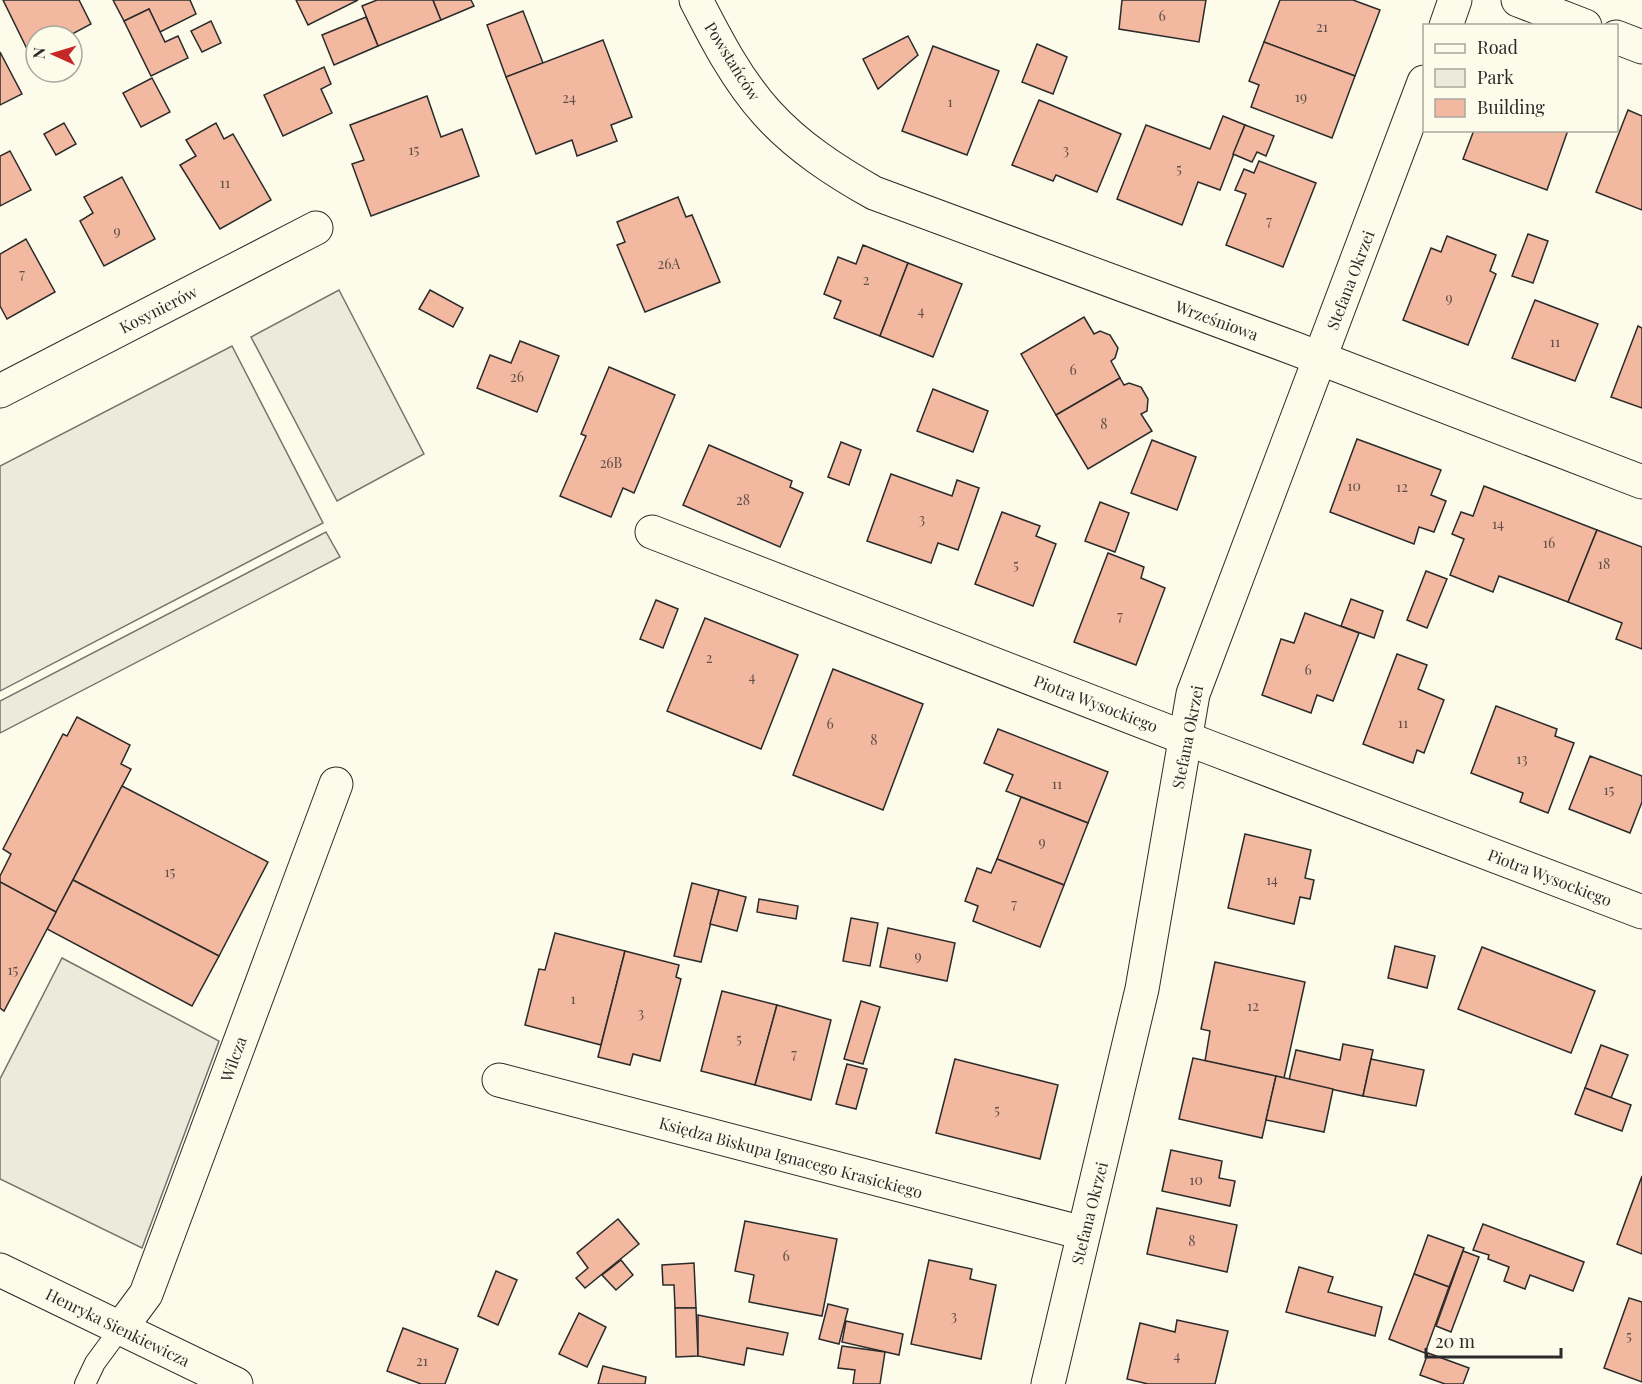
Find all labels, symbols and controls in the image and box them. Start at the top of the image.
house number: 6 [1158,6,1166,25]
house number: 21 [1316,17,1328,36]
street label: Powstańców [700,18,766,105]
north arrow [24,24,84,84]
legend [1423,24,1618,132]
text: Road [1477,35,1518,59]
text: N [28,46,49,59]
text: Park [1477,65,1514,89]
house number: 19 [1295,87,1307,106]
house number: 24 [562,88,576,107]
house number: 1 [947,92,953,111]
text: Building [1477,95,1545,119]
house number: 15 [409,140,420,159]
house number: 3 [1063,140,1069,159]
house number: 5 [1176,159,1182,178]
house number: 11 [220,173,230,192]
house number: 7 [1266,211,1272,230]
house number: 9 [113,221,121,240]
street label: Stefana Okrzei [1321,227,1379,333]
house number: 26A [658,254,681,273]
house number: 7 [19,264,25,283]
house number: 2 [863,270,870,289]
street label: Kosynierów [116,280,201,338]
house number: 9 [1445,288,1453,307]
street label: Wrześniowa [1172,295,1261,345]
house number: 4 [918,301,925,320]
house number: 11 [1550,332,1560,351]
house number: 6 [1069,360,1077,379]
house number: 26 [510,367,524,386]
house number: 8 [1100,414,1108,433]
house number: 26B [600,453,623,472]
house number: 10 [1347,476,1361,495]
house number: 12 [1396,477,1408,496]
house number: 28 [736,490,750,509]
house number: 3 [919,509,925,528]
house number: 14 [1492,514,1504,533]
house number: 16 [1543,533,1555,552]
house number: 18 [1598,554,1610,573]
house number: 5 [1013,555,1019,574]
house number: 7 [1117,606,1123,625]
house number: 2 [706,648,713,667]
house number: 6 [1304,660,1312,679]
house number: 4 [749,667,756,686]
street label: Piotra Wysockiego [1031,670,1161,736]
street label: Stefana Okrzei [1167,683,1207,791]
house number: 11 [1398,713,1408,732]
house number: 6 [826,714,834,733]
house number: 8 [870,730,878,749]
house number: 13 [1516,749,1528,768]
house number: 11 [1052,774,1062,793]
house number: 15 [1604,780,1615,799]
house number: 9 [1038,832,1046,851]
street label: Piotra Wysockiego [1485,844,1615,910]
house number: 15 [165,862,176,881]
house number: 14 [1266,870,1278,889]
house number: 7 [1011,894,1017,913]
house number: 9 [914,946,922,965]
house number: 15 [8,960,19,979]
house number: 1 [570,989,576,1008]
house number: 12 [1247,996,1259,1015]
house number: 3 [638,1003,644,1022]
house number: 5 [736,1029,742,1048]
street label: Wilcza [215,1034,251,1085]
house number: 7 [791,1044,797,1063]
house number: 5 [994,1100,1000,1119]
street label: Księdza Biskupa Ignacego Krasickiego [657,1112,925,1202]
street label: Stefana Okrzei [1066,1159,1112,1266]
house number: 10 [1189,1170,1203,1189]
house number: 8 [1188,1231,1196,1250]
house number: 6 [782,1246,790,1265]
street label: Henryka Sienkiewicza [43,1283,193,1371]
house number: 3 [951,1306,957,1325]
scale bar [1426,1321,1561,1359]
house number: 5 [1626,1326,1632,1345]
text: 20 m [1435,1329,1475,1353]
house number: 4 [1174,1346,1181,1365]
house number: 21 [416,1351,428,1370]

